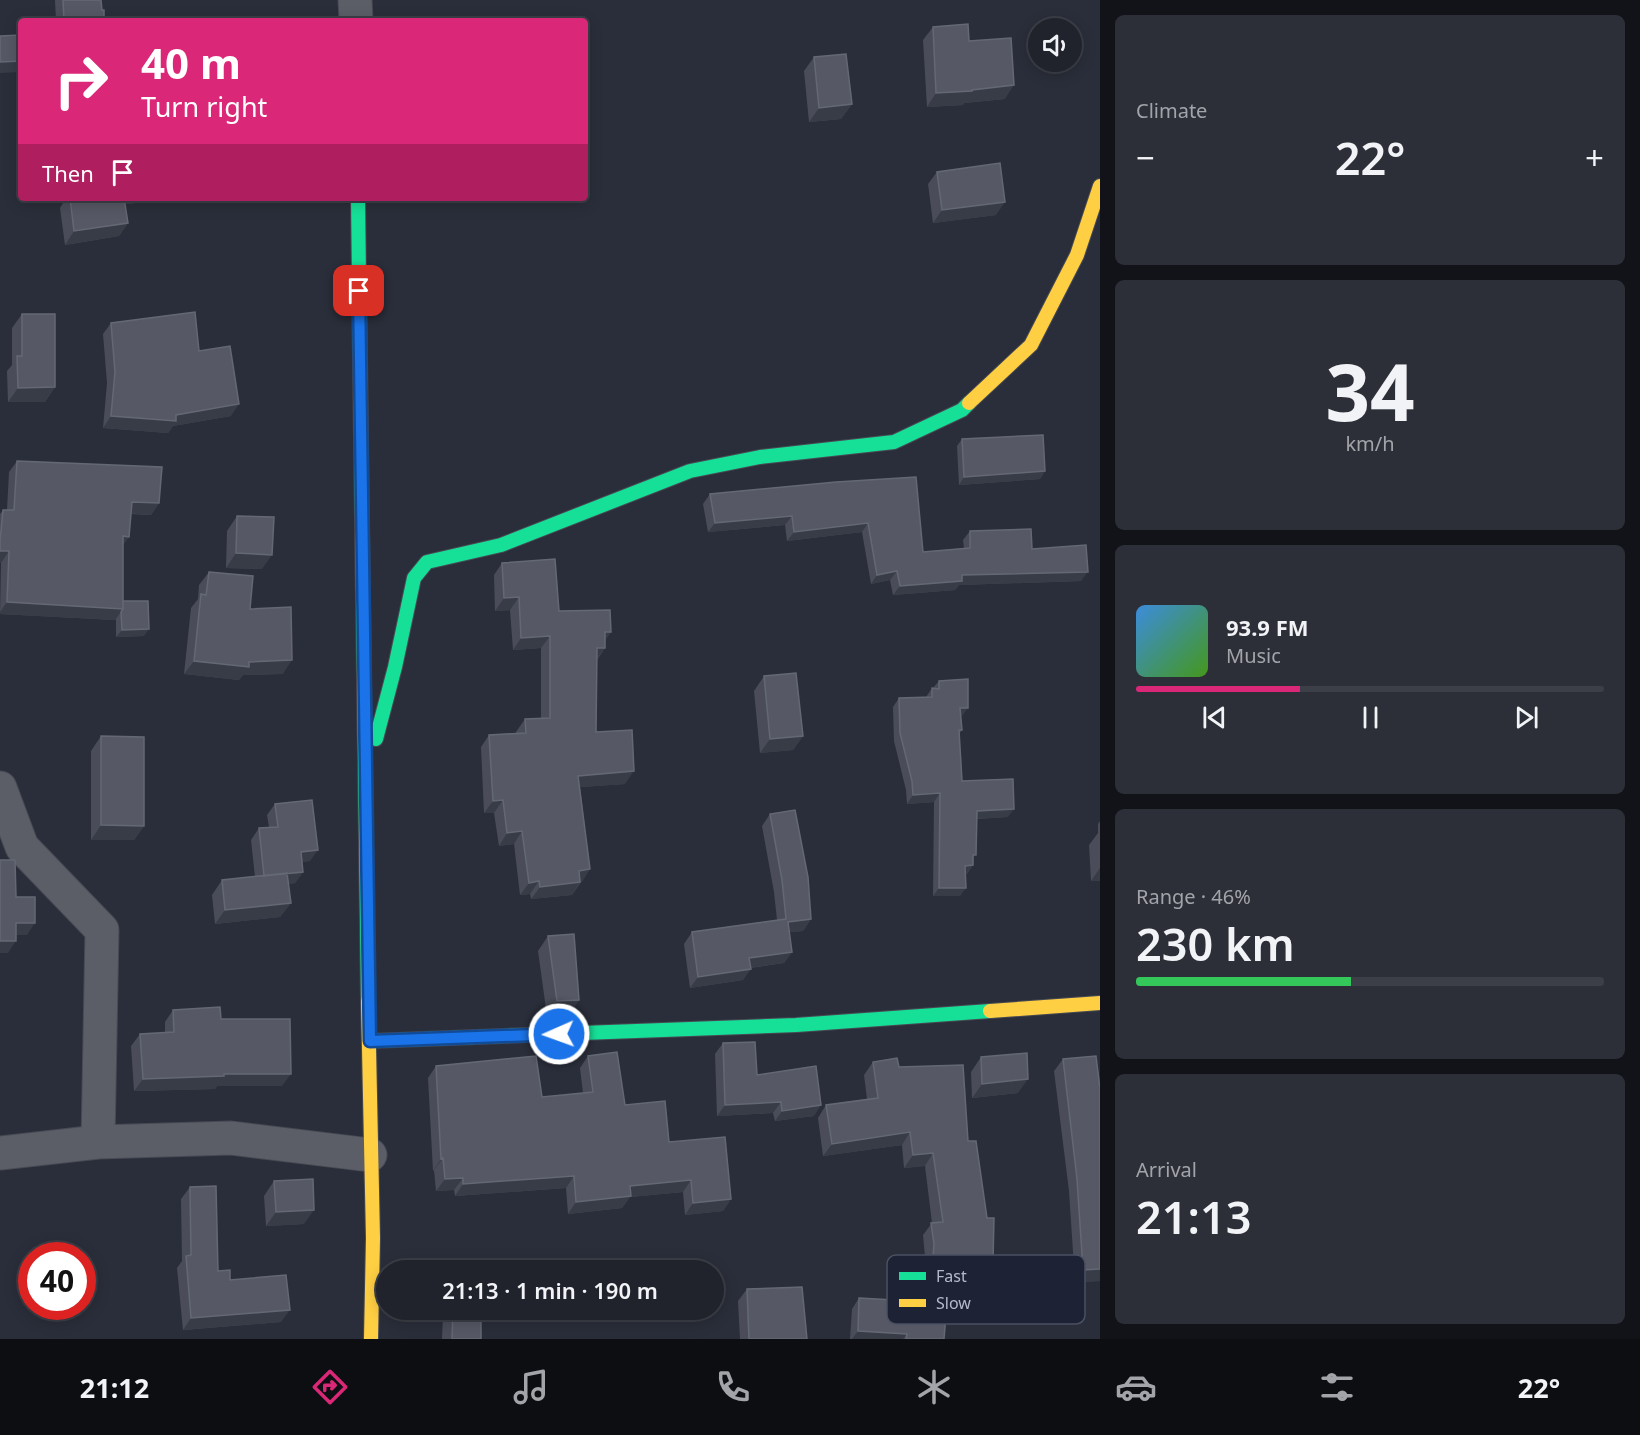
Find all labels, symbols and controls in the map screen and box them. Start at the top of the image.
map controls [1028,18,1082,72]
button: sound [1028,18,1082,72]
text: 40 m [141,34,241,91]
icon: right [42,42,120,120]
text: Turn right [141,88,267,125]
text: Climate [1136,97,1207,124]
text: 22° [1335,127,1405,188]
text: − [1136,135,1155,180]
text: + [1585,135,1604,180]
icon: arrive [106,156,139,189]
text: Then [42,158,94,188]
pin [333,265,384,316]
icon: arrive [342,274,375,307]
text: 34 [1325,338,1415,444]
text: km/h [1345,430,1395,457]
text: 93.9 FM [1226,612,1308,642]
text: Music [1226,642,1281,669]
icon: previous [1198,701,1231,734]
icon: pause [1354,701,1387,734]
icon: next [1510,701,1543,734]
text: Range · 46% [1136,883,1251,910]
text: 230 km [1136,913,1295,974]
position arrow [527,1002,591,1066]
text: Arrival [1136,1156,1197,1183]
text: 21:13 [1136,1186,1251,1247]
speed limit sign: 40 [18,1242,96,1320]
legend [887,1255,1085,1324]
text: Fast [936,1265,967,1287]
text: 21:13 · 1 min · 190 m [442,1275,658,1305]
text: Slow [936,1292,971,1314]
icon: directions [309,1366,351,1408]
icon: music [510,1366,552,1408]
icon: phone [712,1366,754,1408]
icon: climate [913,1366,955,1408]
icon: car [1115,1366,1157,1408]
icon: filters [1316,1366,1358,1408]
text: 21:12 [80,1369,149,1406]
text: 22° [1518,1369,1560,1406]

